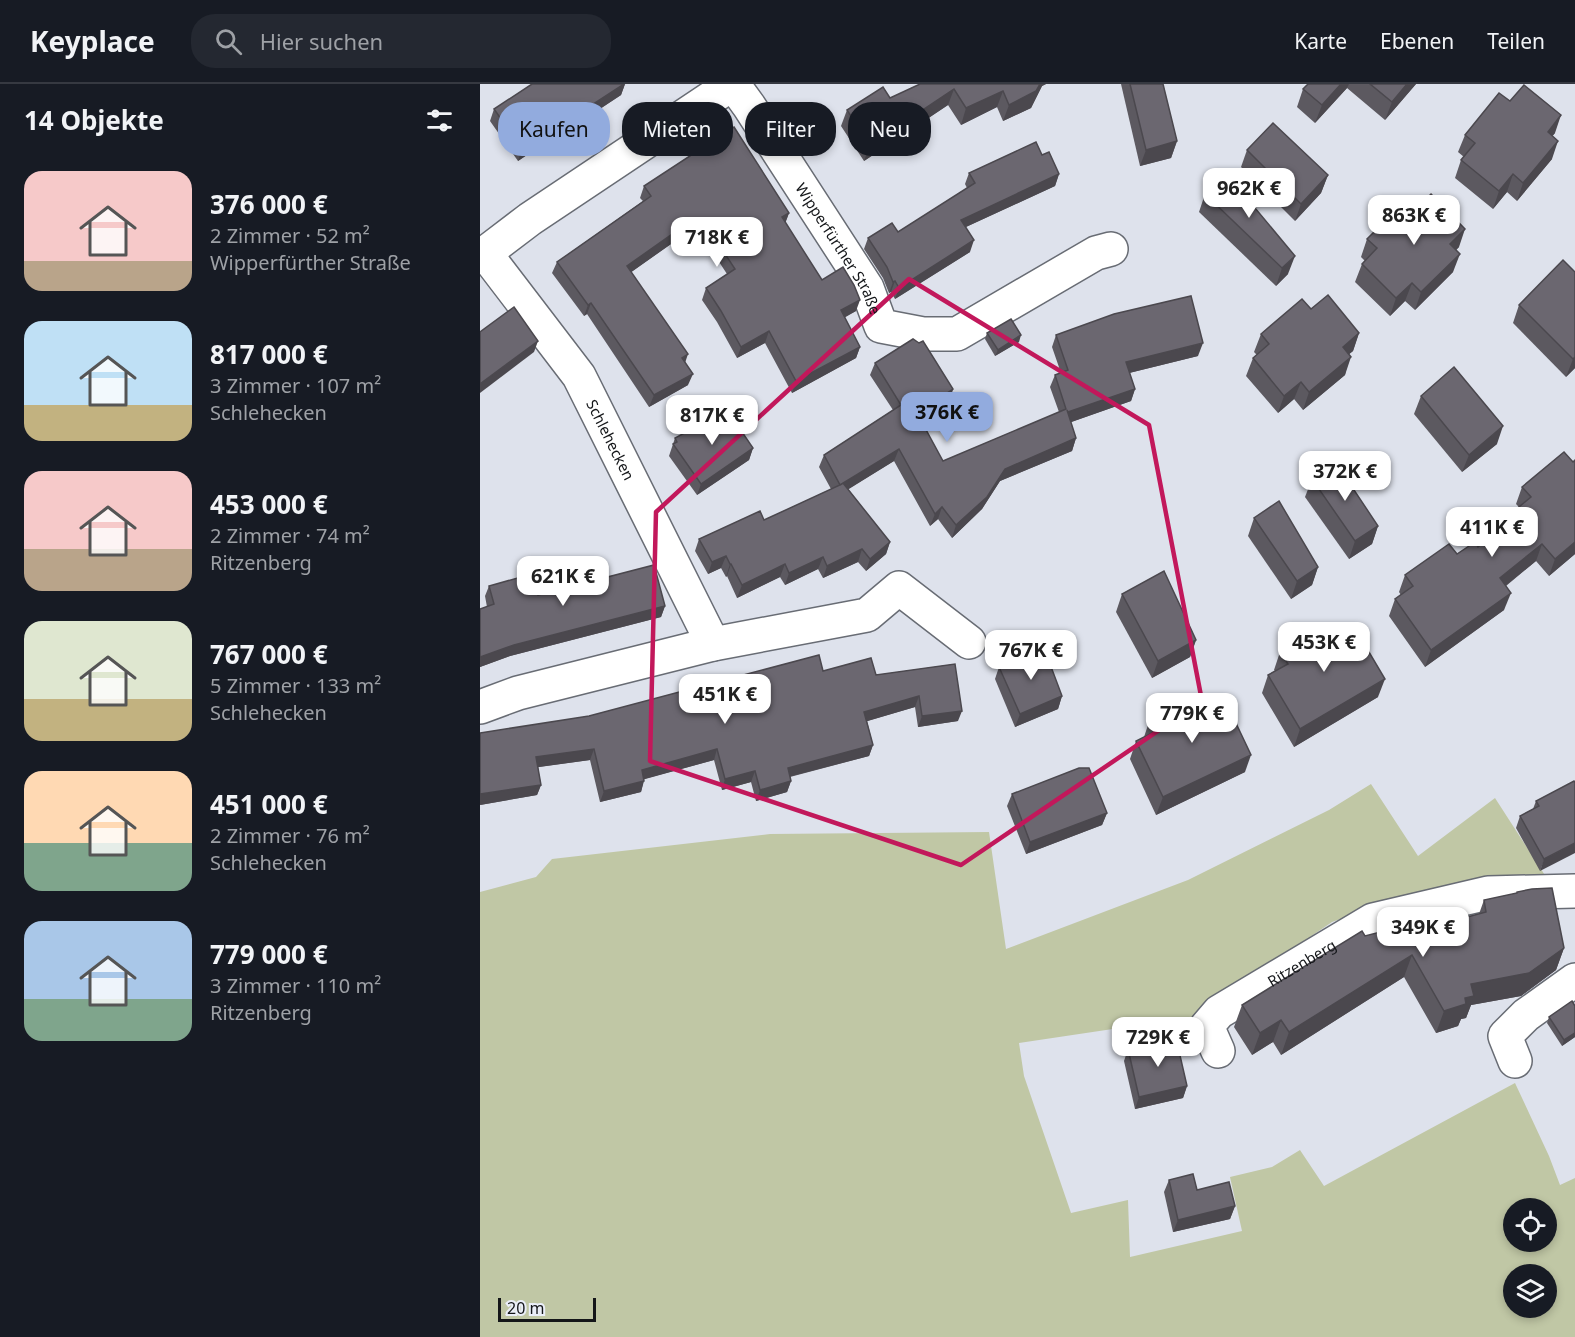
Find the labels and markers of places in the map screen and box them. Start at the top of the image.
pin: 962K € [1200,168,1298,219]
pin: 863K € [1365,195,1463,246]
pin: 718K € [668,217,766,268]
pin: 376K € [898,392,996,443]
pin: 817K € [663,395,761,446]
pin: 372K € [1296,451,1394,502]
pin: 411K € [1443,507,1541,558]
pin: 621K € [514,556,612,607]
pin: 453K € [1275,622,1373,673]
pin: 767K € [982,630,1080,681]
pin: 451K € [676,674,774,725]
pin: 779K € [1143,693,1241,744]
pin: 349K € [1374,907,1472,958]
pin: 729K € [1109,1017,1207,1068]

